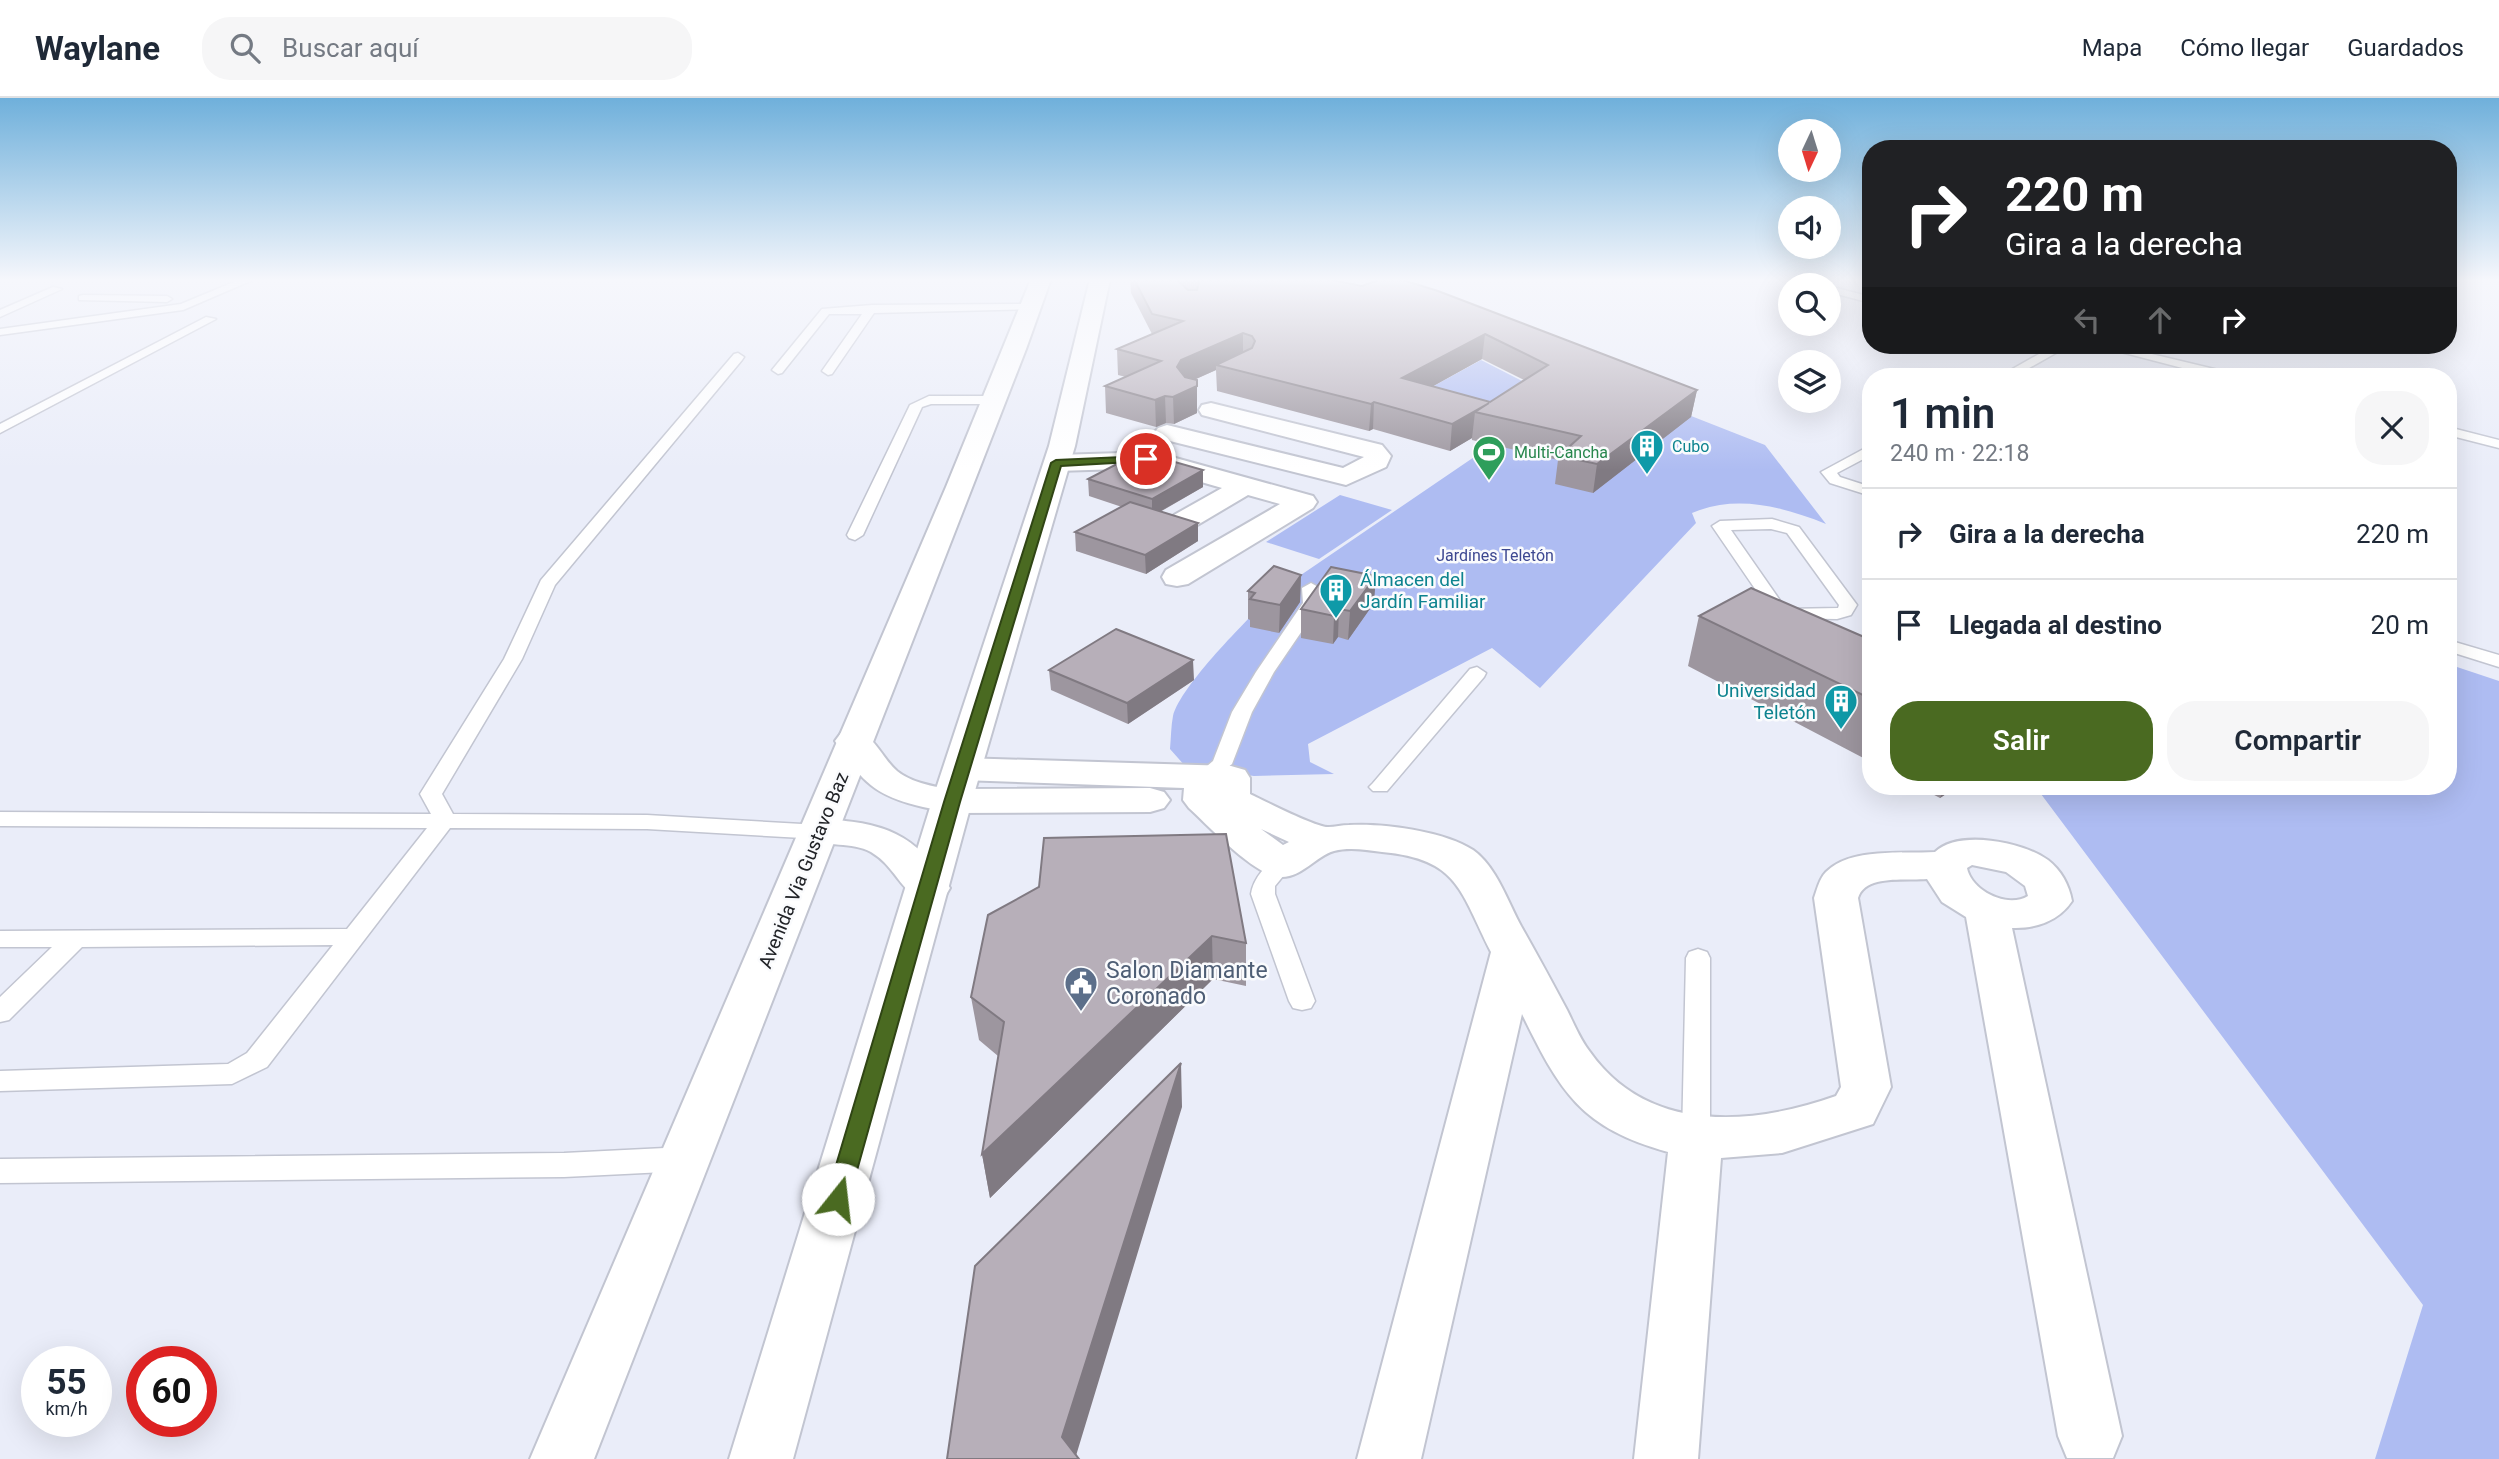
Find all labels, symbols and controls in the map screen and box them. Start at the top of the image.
search box [202,17,692,80]
text: Waylane [35,29,160,68]
icon: search [226,29,264,67]
text: Buscar aquí [282,33,419,63]
text: Mapa [2082,34,2142,62]
text: Cómo llegar [2180,34,2309,62]
text: Guardados [2347,34,2464,62]
north arrow [1778,119,1841,182]
map controls [1778,119,1841,413]
text: 220 m [2005,166,2144,223]
icon: right [1890,168,1981,259]
button: sound [1778,196,1841,259]
text: Gira a la derecha [2005,225,2243,263]
button: search [1778,273,1841,336]
icon: left [2068,301,2106,339]
icon: ahead [2141,301,2179,339]
icon: right [2214,301,2252,339]
button: layers [1778,350,1841,413]
text: 1 min [1890,389,1995,438]
button: close [2355,391,2429,465]
building icon: Cubo [1628,427,1666,476]
pin [1116,429,1176,489]
sports icon: Multi-Cancha [1470,433,1508,482]
place label: Cubo [1672,437,1709,456]
icon: arrive [1127,440,1165,478]
text: 240 m · 22:18 [1890,440,2029,467]
place label: Multi-Cancha [1514,443,1608,462]
icon: right [1890,515,1928,553]
text: Gira a la derecha [1949,519,2145,549]
text: 220 m [2356,519,2429,549]
park label: Jardínes Teletón [1436,546,1554,565]
place label: Álmacen del Jardín Familiar [1360,568,1486,613]
building icon: Álmacen del Jardín Familiar [1317,571,1355,620]
icon: arrive [1890,606,1928,644]
text: Llegada al destino [1949,610,2162,640]
text: 20 m [2371,610,2429,640]
place label: Universidad Teletón [1717,679,1816,724]
building icon: Universidad Teletón [1822,682,1860,731]
button: Salir [1890,701,2153,781]
button: Compartir [2167,701,2429,781]
street label: Avenida Via Gustavo Baz [754,769,853,972]
place label: Salon Diamante Coronado [1106,957,1268,1010]
public building icon: Salon Diamante Coronado [1062,964,1100,1013]
position arrow [801,1162,875,1236]
speed limit sign: 60 [126,1346,217,1437]
text: 55 [46,1362,87,1403]
text: km/h [45,1398,88,1419]

